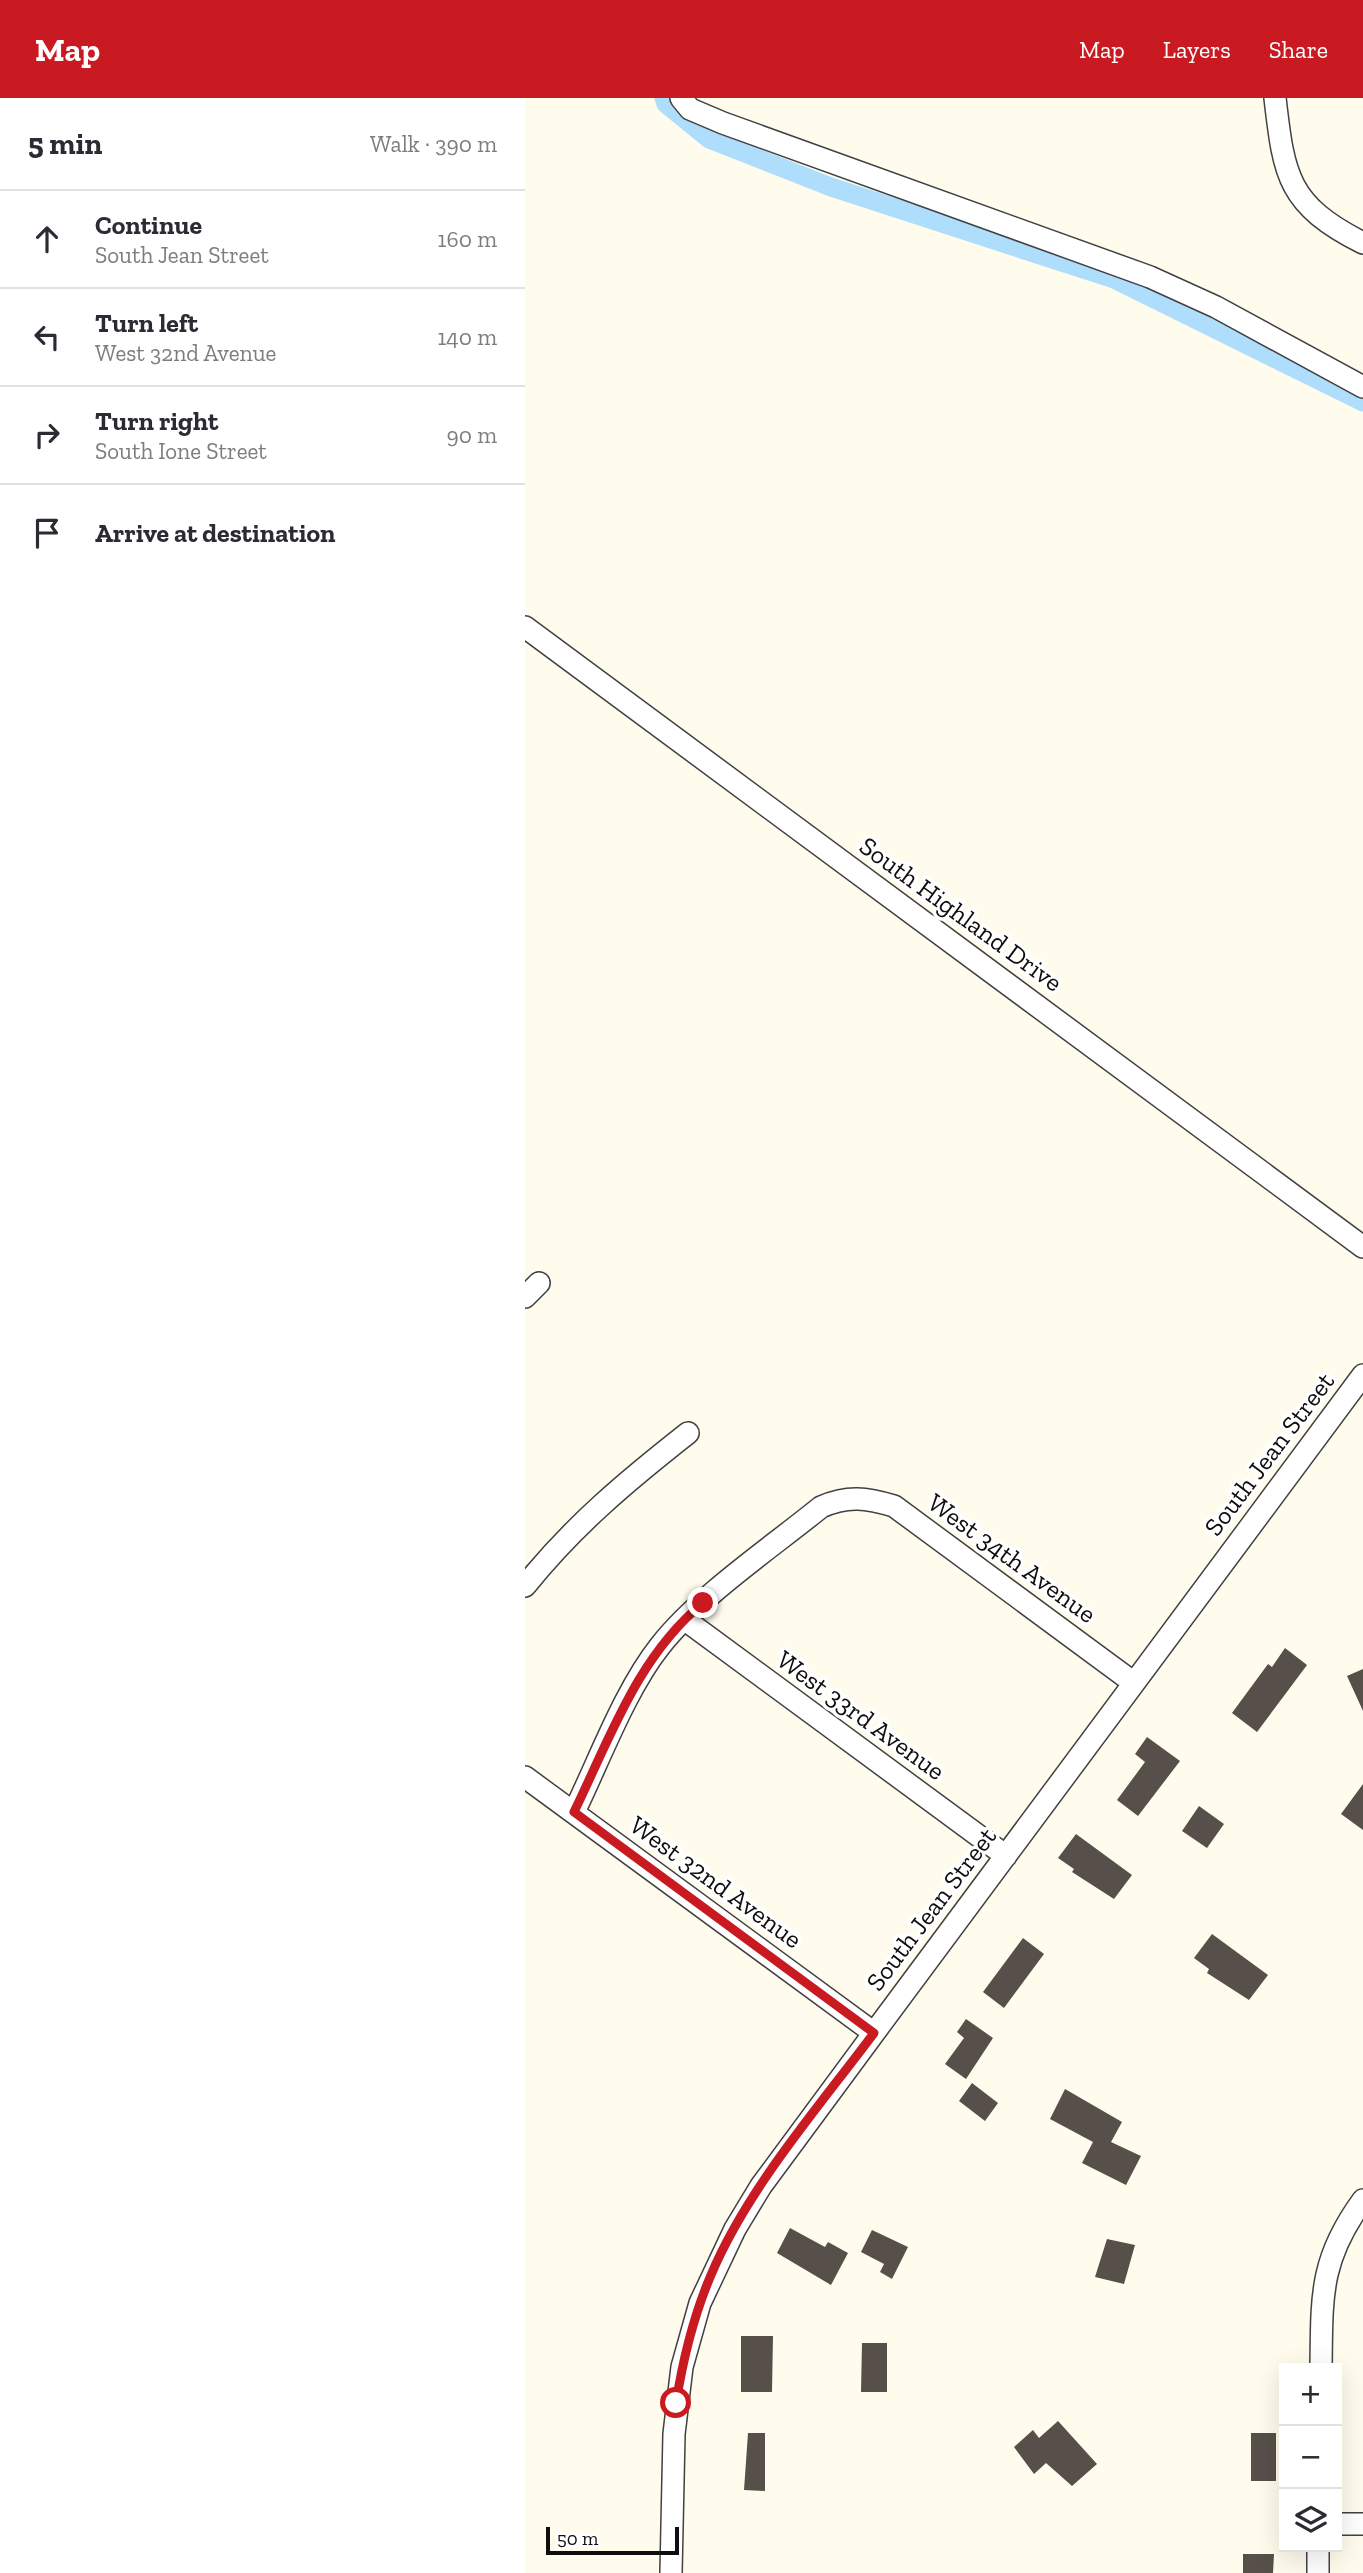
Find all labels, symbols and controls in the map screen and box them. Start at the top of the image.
text: Map [35,30,100,69]
text: Map [1079,35,1125,64]
text: Layers [1163,35,1231,64]
text: Share [1269,35,1328,64]
text: 5 min [28,126,102,162]
text: Walk · 390 m [370,130,497,158]
text: Continue [95,209,202,241]
icon: ahead [28,220,66,258]
text: 160 m [438,225,497,253]
text: South Jean Street [95,241,269,269]
text: Turn left [95,307,198,339]
icon: left [28,318,66,356]
text: 140 m [437,323,497,351]
text: West 32nd Avenue [95,339,276,367]
text: Turn right [95,405,218,437]
icon: right [28,416,66,454]
text: 90 m [446,421,497,449]
text: South Ione Street [95,437,267,465]
icon: arrive [28,514,66,552]
text: Arrive at destination [95,517,335,549]
street label: South Highland Drive [853,830,1069,998]
street label: South Jean Street [1197,1366,1341,1542]
street label: West 34th Avenue [922,1486,1102,1630]
route end [687,1587,718,1618]
street label: West 33rd Avenue [771,1643,951,1787]
street label: West 32nd Avenue [624,1809,808,1955]
street label: South Jean Street [859,1821,1003,1997]
map controls [1279,2363,1342,2552]
button: + [1279,2363,1342,2426]
route start [660,2387,691,2418]
button: − [1279,2426,1342,2489]
button: layers [1279,2489,1342,2552]
scale bar [546,2524,679,2556]
text: 50 m [557,2527,598,2550]

